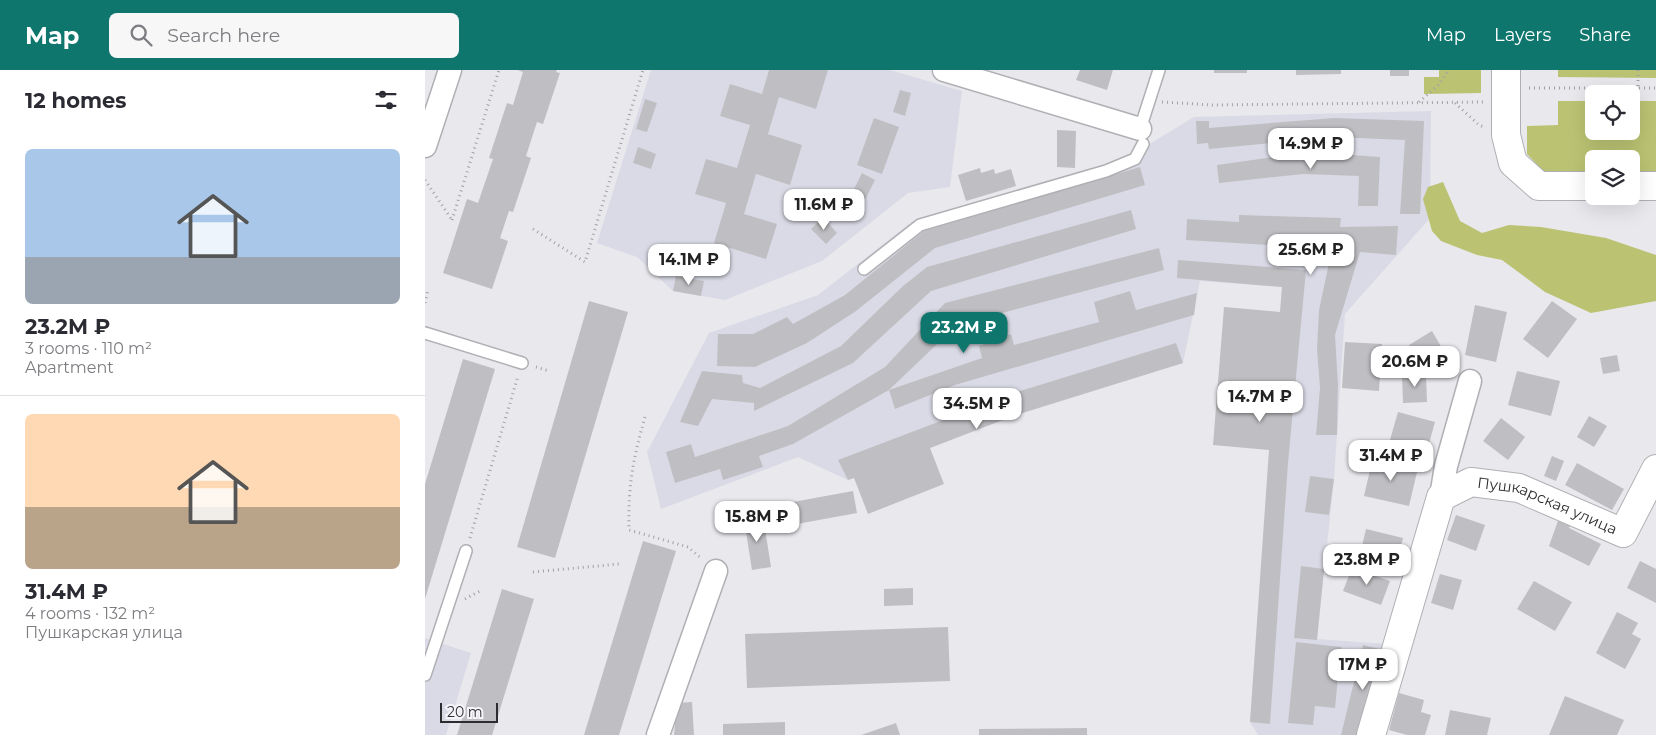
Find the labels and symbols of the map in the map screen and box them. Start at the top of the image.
pin: 14.9M ₽ [1265,128,1357,170]
pin: 11.6M ₽ [778,189,870,231]
pin: 25.6M ₽ [1265,234,1357,276]
pin: 14.1M ₽ [643,244,735,286]
pin: 23.2M ₽ [918,312,1010,354]
pin: 20.6M ₽ [1369,346,1461,388]
pin: 14.7M ₽ [1214,380,1306,423]
pin: 34.5M ₽ [931,388,1023,430]
pin: 31.4M ₽ [1345,440,1437,482]
street label: Пушкарская улица [1476,473,1620,538]
pin: 15.8M ₽ [711,500,803,543]
pin: 23.8M ₽ [1321,544,1413,586]
pin: 17M ₽ [1328,648,1398,691]
scale bar [440,700,497,723]

